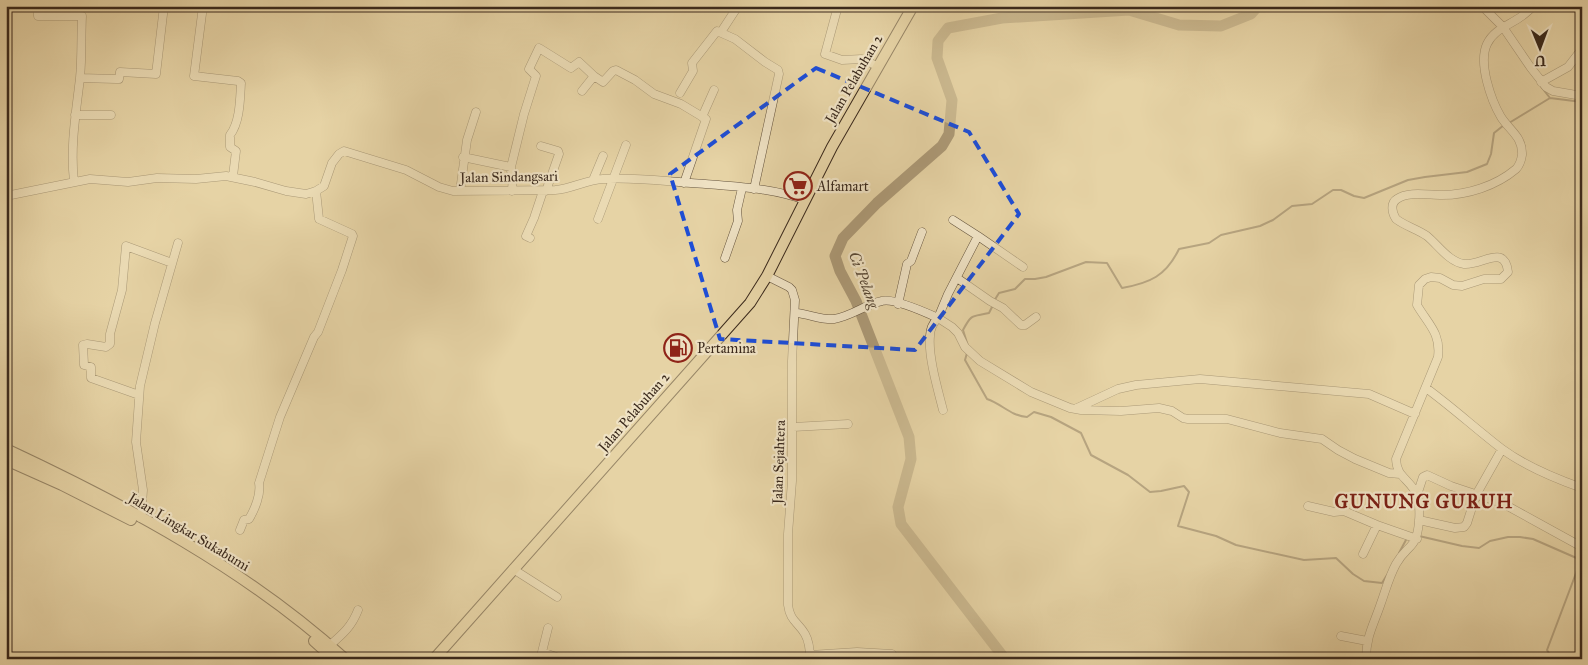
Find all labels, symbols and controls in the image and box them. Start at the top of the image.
north arrow [1516,22,1566,72]
street label: Jalan Pelabuhan 2 [821,31,887,129]
text: U [1534,52,1546,69]
street label: Jalan Sindangsari [458,168,558,187]
supermarket icon: Alfamart [783,171,813,201]
place label: Alfamart [816,178,869,195]
water label: Ci Pelang [845,249,884,312]
fuel station icon: Pertamina [663,333,693,363]
place label: Pertamina [697,340,756,357]
street label: Jalan Pelabuhan 2 [593,369,674,458]
street label: Jalan Sejahtera [769,419,790,507]
street label: Jalan Lingkar Sukabumi [123,488,253,576]
district label: GUNUNG GURUH [1335,490,1513,513]

